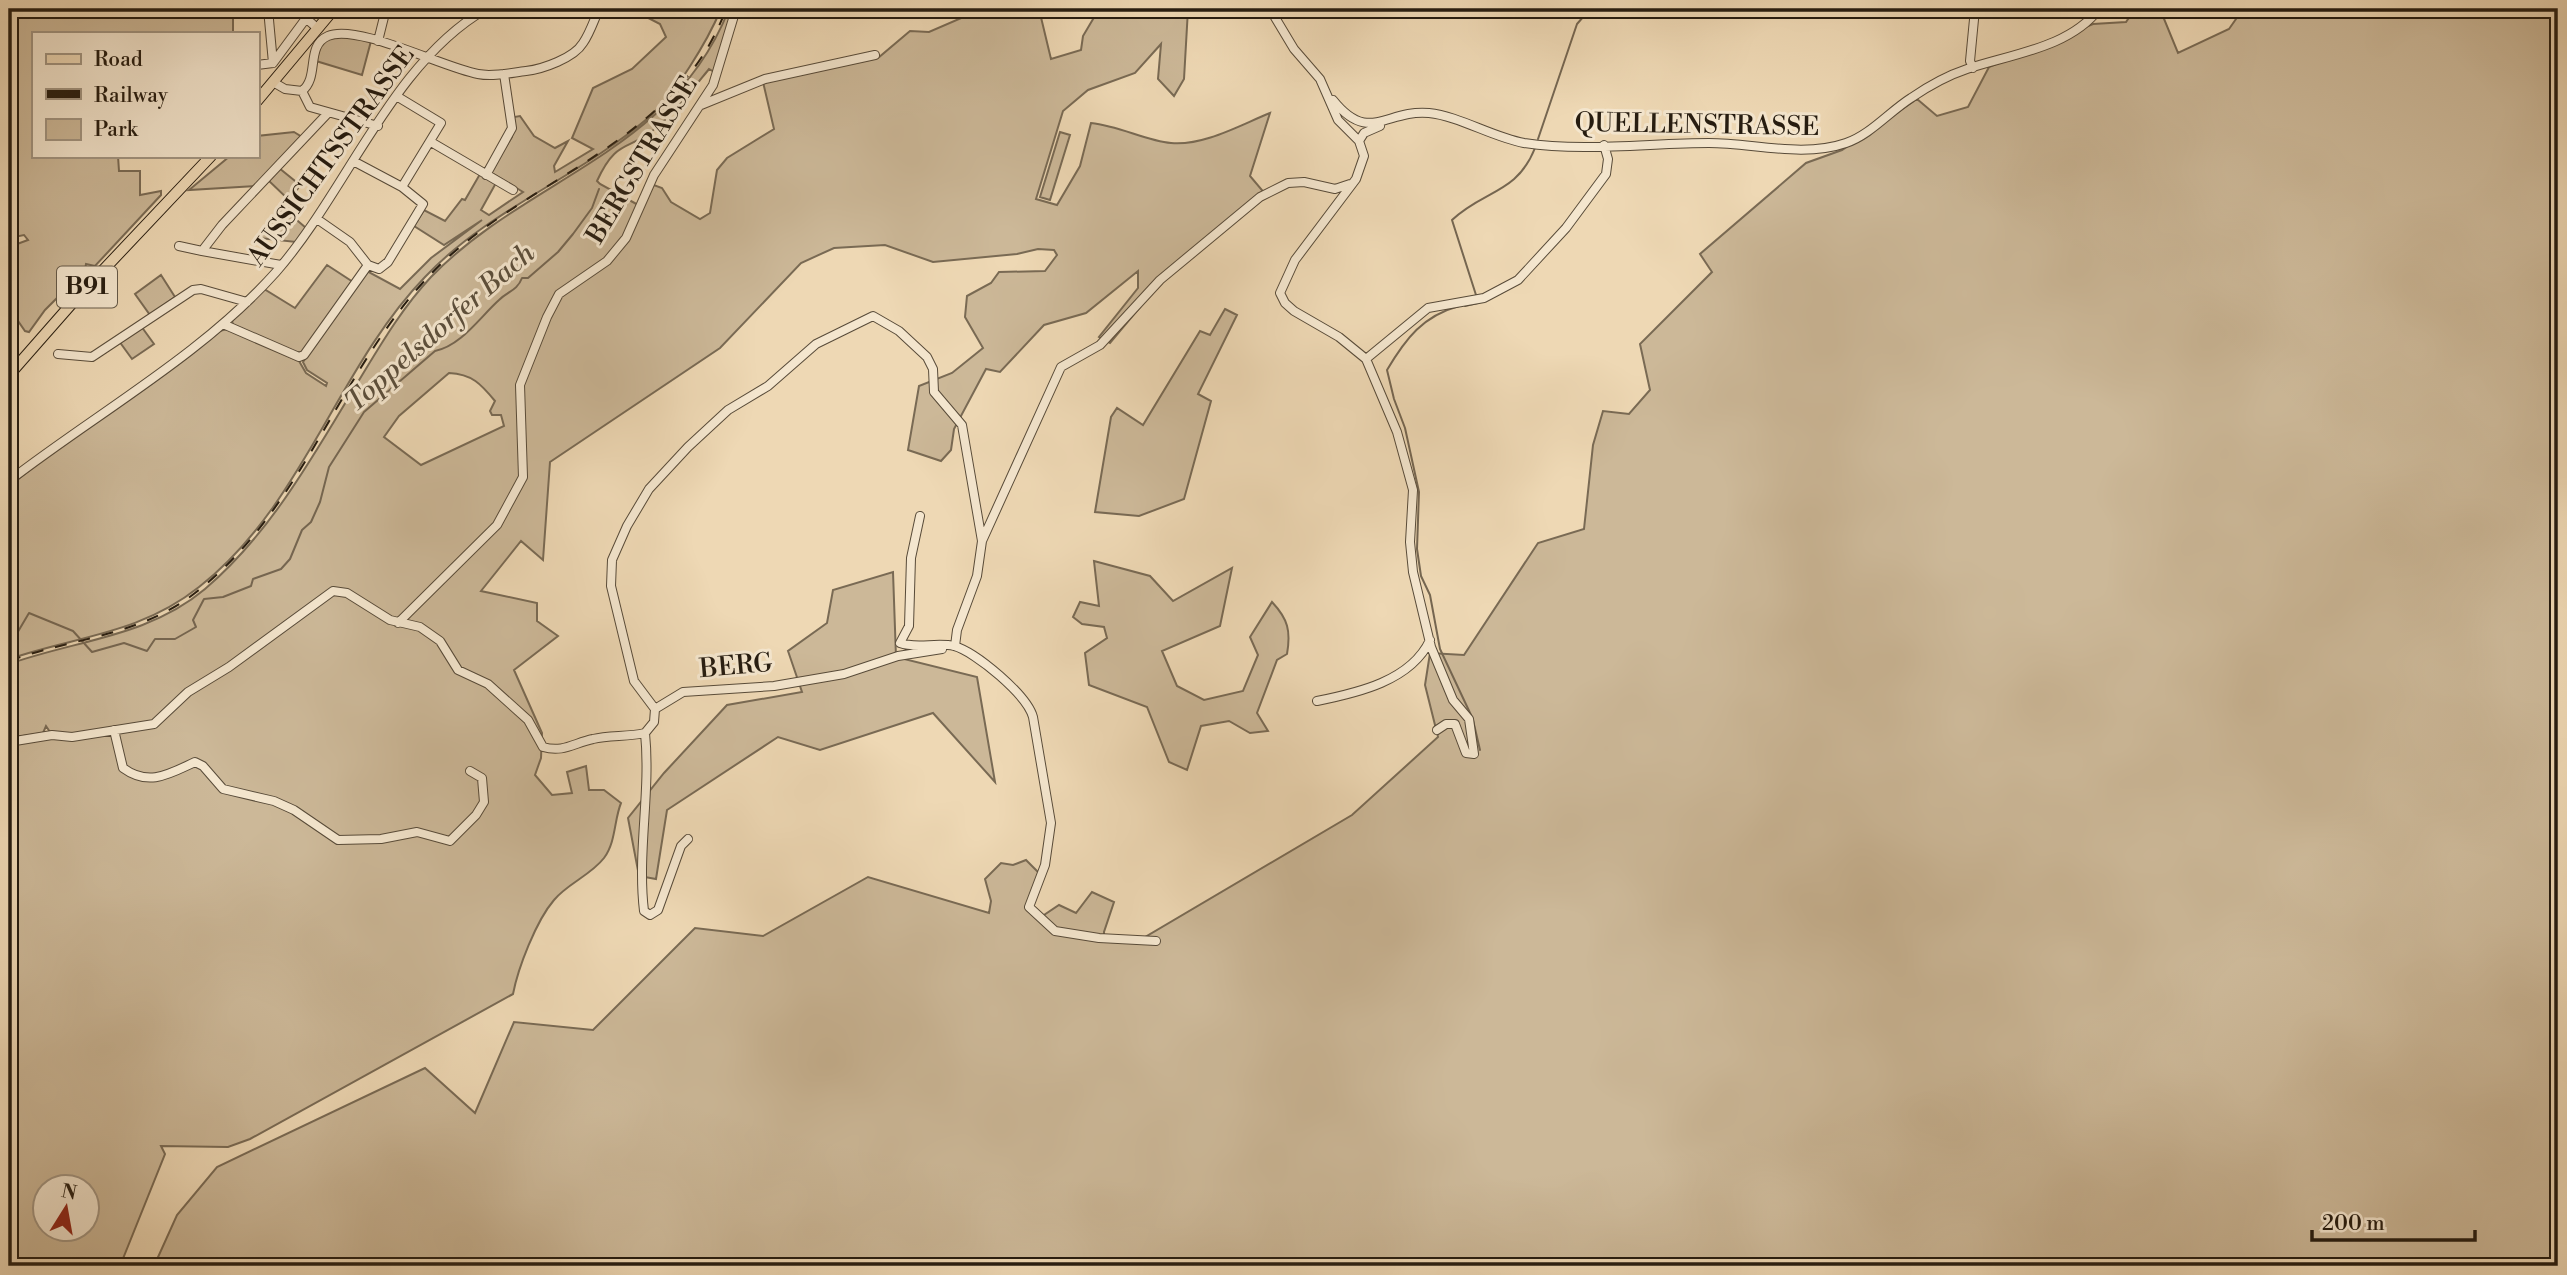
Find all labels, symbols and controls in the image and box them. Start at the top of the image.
legend [32,32,259,158]
street label: AUSSICHTSSTRASSE [240,40,422,273]
text: Road [94,47,143,73]
street label: BERGSTRASSE [579,71,705,250]
text: Railway [94,83,169,109]
street label: QUELLENSTRASSE [1574,107,1820,143]
text: Park [94,117,139,143]
water label: Toppelsdorfer Bach [338,236,542,420]
road number: B91 [57,266,117,308]
street label: BERG [697,647,774,685]
north arrow [32,1174,102,1244]
text: N [59,1179,79,1206]
scale bar [2312,1198,2474,1242]
text: 200 m [2322,1211,2385,1237]

